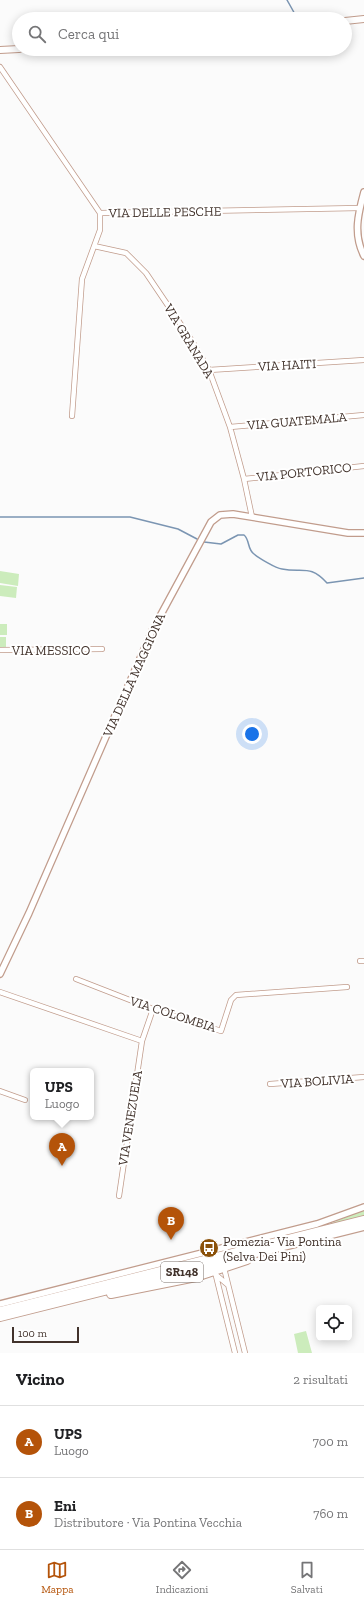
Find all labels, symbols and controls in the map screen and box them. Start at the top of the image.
search box [12,12,352,56]
icon: search [26,23,48,45]
text: Cerca qui [58,25,119,43]
street label: VIA DELLE PESCHE [107,204,222,221]
street label: VIA GRANADA [160,300,217,381]
street label: VIA HAITI [257,356,316,374]
street label: VIA GUATEMALA [245,409,348,433]
street label: VIA PORTORICO [255,460,352,485]
street label: VIA DELLA MAGGIONA [99,610,168,740]
street label: VIA MESSICO [11,643,90,658]
your location [242,724,262,744]
street label: VIA COLOMBIA [127,993,218,1035]
popup [30,1068,94,1120]
street label: VIA VENEZUELA [115,1069,145,1168]
street label: VIA BOLIVIA [279,1071,355,1091]
text: UPS [45,1078,73,1096]
text: Luogo [45,1096,79,1111]
pin: A [49,1133,75,1166]
pin: B [158,1207,184,1240]
place label: Pomezia- Via Pontina (Selva Dei Pini) [223,1234,342,1264]
bus stop icon: Pomezia- Via Pontina (Selva Dei Pini) [198,1237,220,1259]
road number: SR148 [161,1262,203,1282]
map controls [316,1305,352,1341]
button: locate [316,1305,352,1341]
scale bar [12,1325,79,1344]
text: 100 m [18,1327,47,1340]
text: Vicino [16,1369,64,1389]
text: 2 risultati [293,1372,348,1387]
text: UPS [54,1425,82,1443]
text: A [25,1434,33,1449]
text: 700 m [313,1434,348,1449]
text: Luogo [54,1443,89,1458]
text: Eni [54,1497,76,1515]
text: B [25,1506,33,1521]
text: 760 m [313,1506,348,1521]
text: Distributore · Via Pontina Vecchia [54,1515,242,1530]
tab: Mappa [41,1559,74,1596]
tab: Indicazioni [156,1559,208,1596]
tab: Salvati [291,1559,323,1596]

